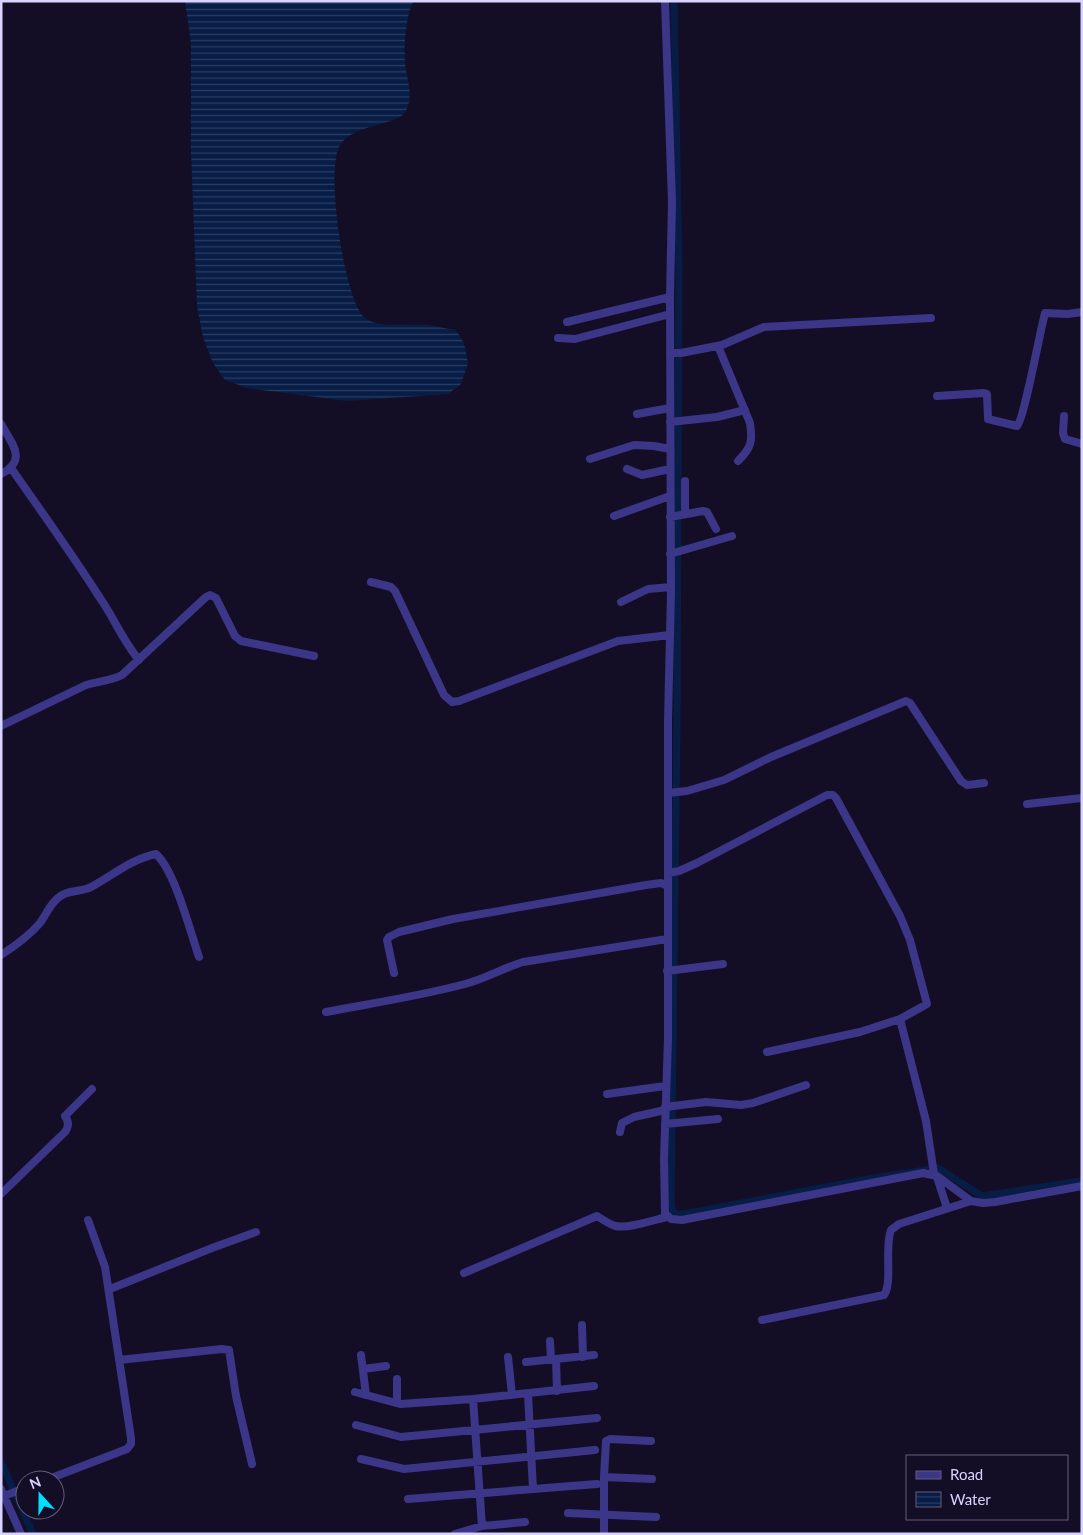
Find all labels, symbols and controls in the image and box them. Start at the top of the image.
legend [906,1455,1068,1520]
text: Road [950,1465,983,1483]
north arrow [15,1470,65,1520]
text: N [27,1473,43,1492]
text: Water [950,1490,991,1508]

